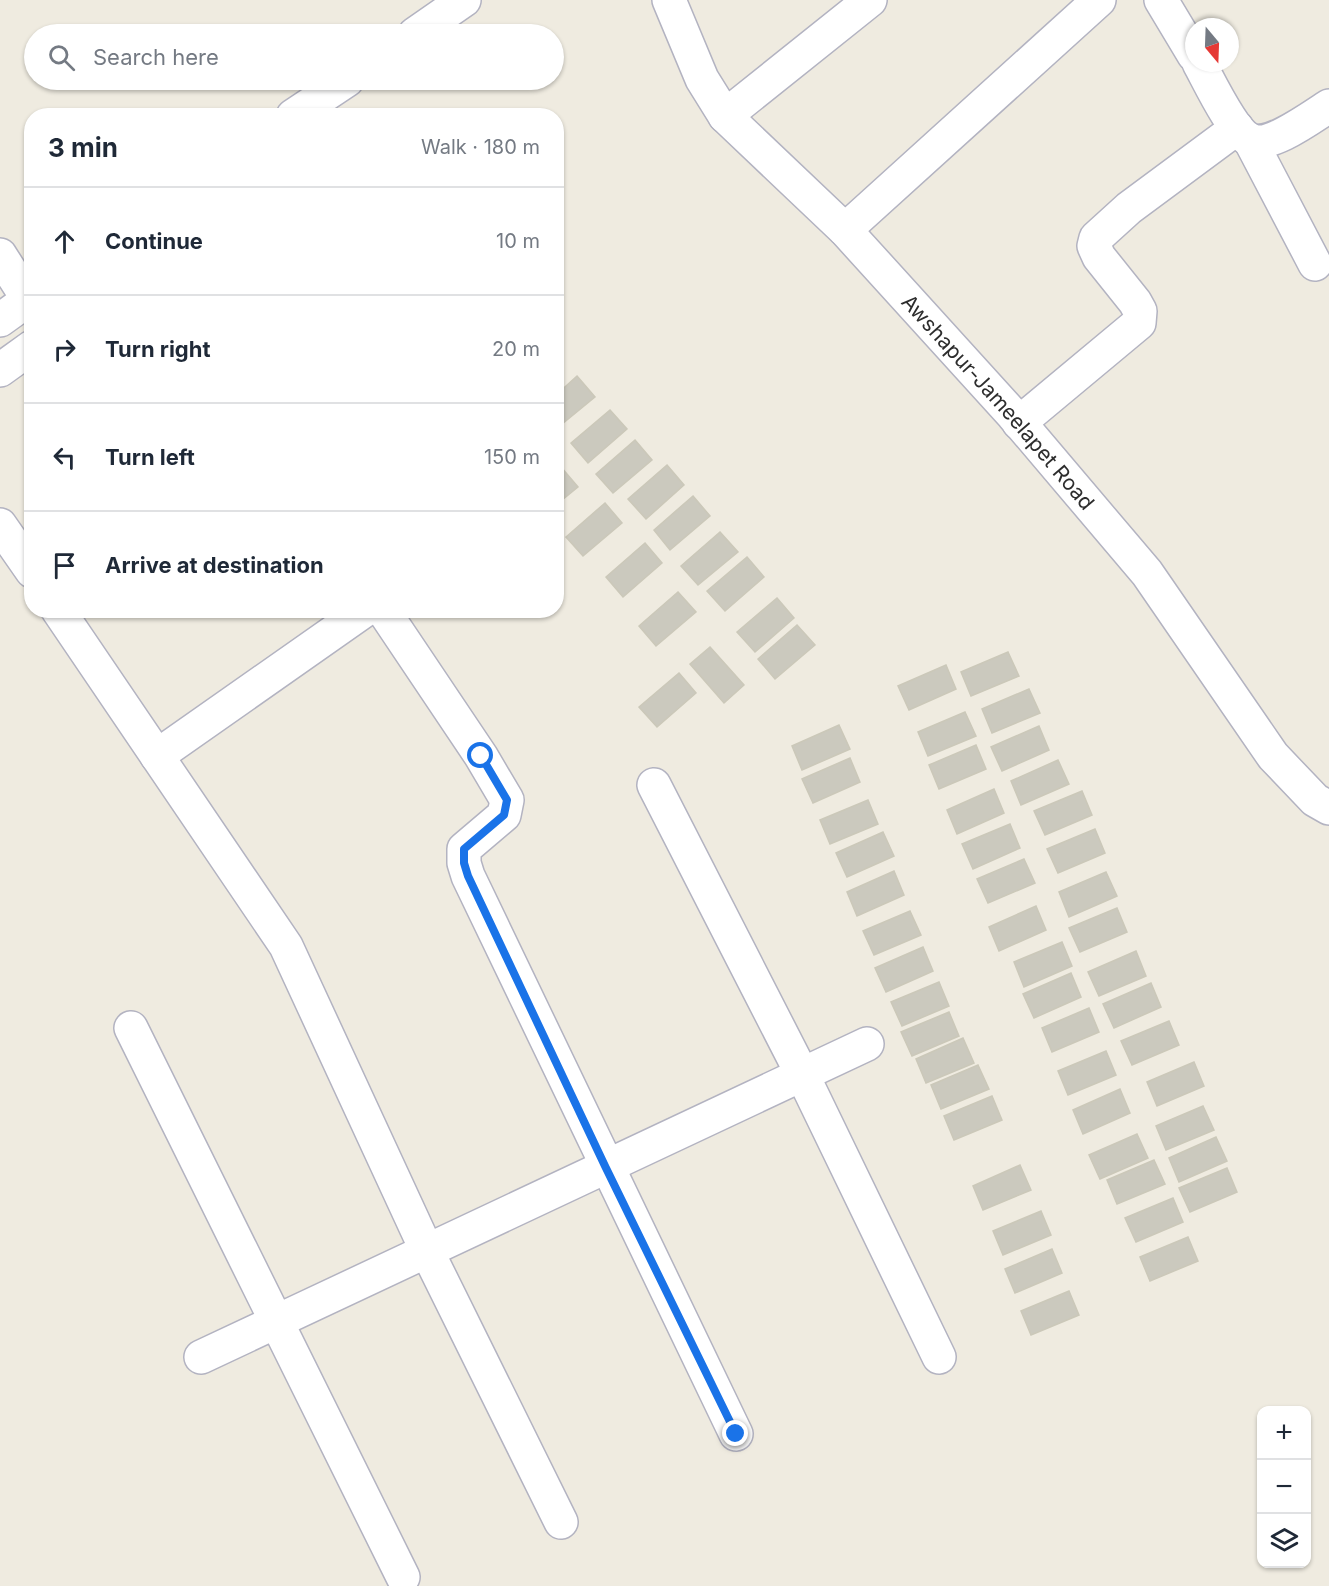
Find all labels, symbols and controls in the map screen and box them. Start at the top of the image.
north arrow [1185,18,1239,72]
search box [24,24,564,90]
icon: search [45,41,78,74]
text: Search here [93,44,219,70]
text: 3 min [48,132,118,163]
text: Walk · 180 m [421,135,540,159]
icon: ahead [48,225,81,258]
text: Continue [105,228,203,254]
text: 10 m [496,229,540,253]
street label: Awshapur-Jameelapet Road [897,289,1100,514]
icon: right [48,333,81,366]
text: Turn right [105,336,211,362]
text: 20 m [492,337,540,361]
icon: left [48,441,81,474]
text: Turn left [105,444,195,470]
text: 150 m [484,445,540,469]
icon: arrive [48,549,81,582]
text: Arrive at destination [105,552,324,578]
route start [467,742,493,768]
map controls [1257,1406,1311,1568]
button: + [1257,1406,1311,1460]
route end [722,1420,748,1446]
button: − [1257,1460,1311,1514]
button: layers [1257,1514,1311,1568]

